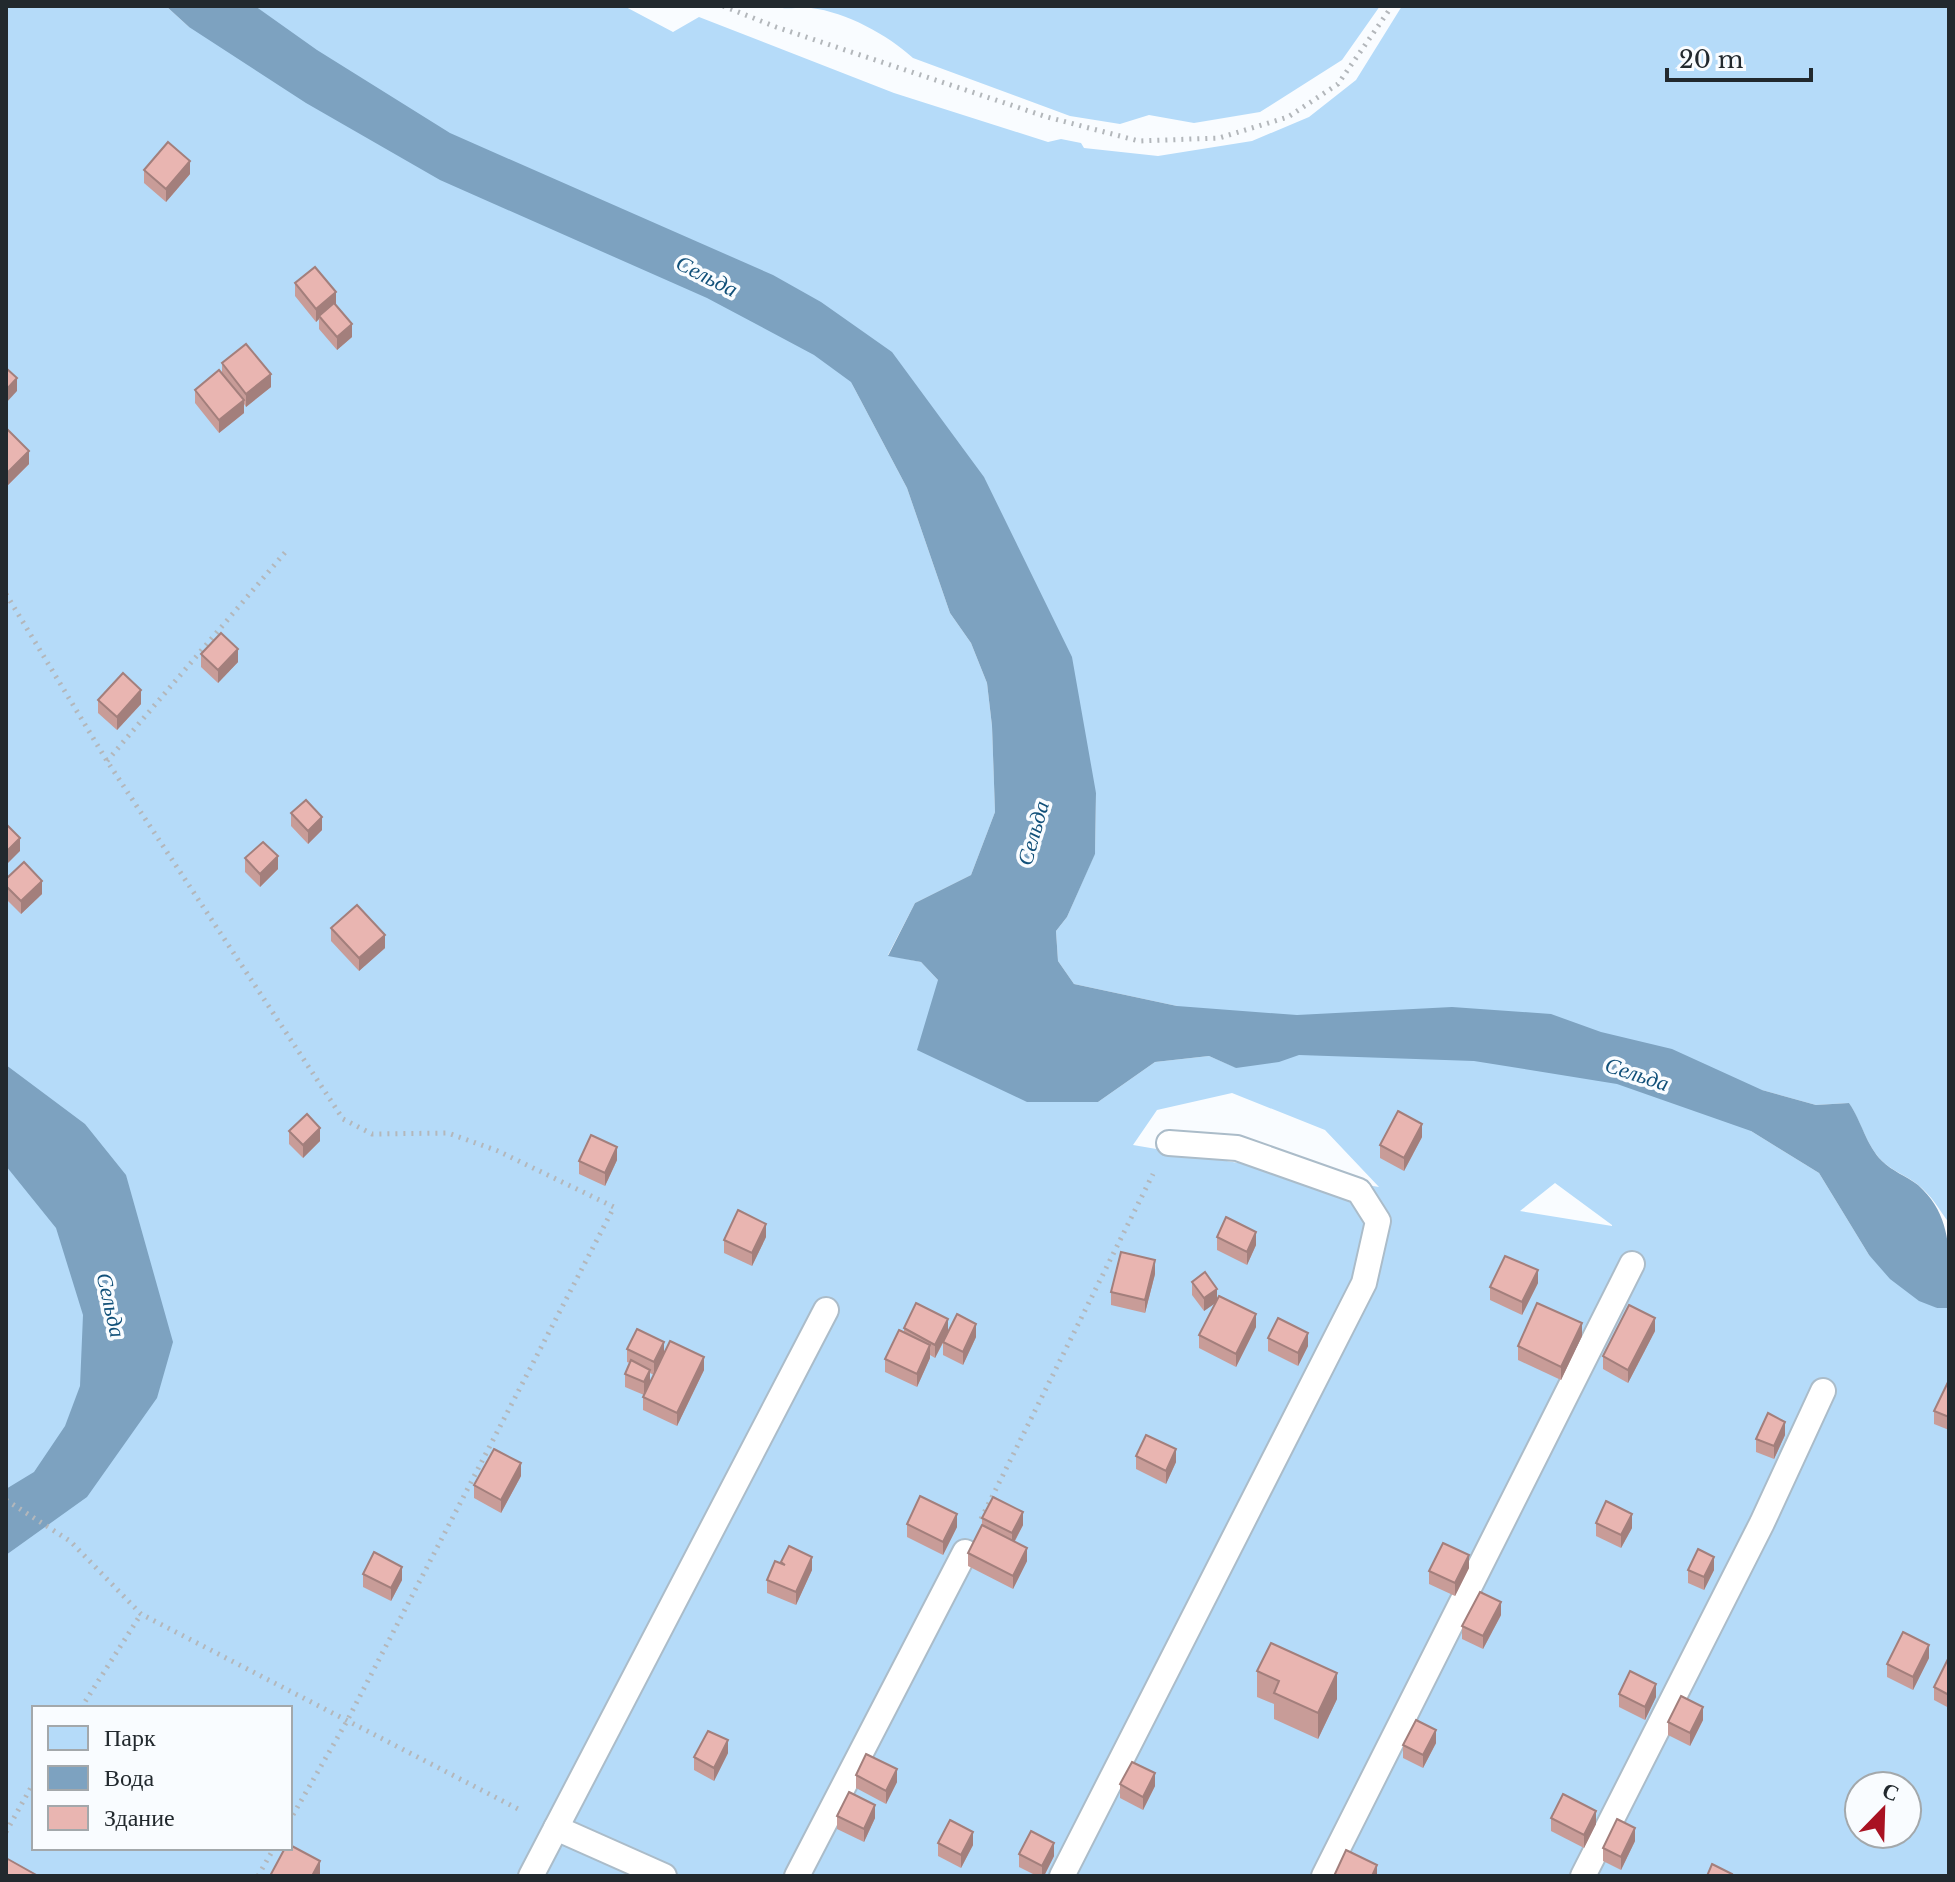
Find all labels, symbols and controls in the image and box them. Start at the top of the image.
scale bar [1667,32,1811,82]
text: 20 m [1679,45,1744,74]
water label: Сельда [672,249,742,303]
water label: Сельда [1011,798,1055,868]
water label: Сельда [1602,1051,1672,1097]
water label: Сельда [90,1270,132,1340]
legend [32,1706,292,1850]
text: Парк [104,1723,156,1752]
text: Вода [104,1763,155,1792]
north arrow [1843,1770,1923,1850]
text: С [1878,1777,1903,1808]
text: Здание [104,1803,175,1832]

